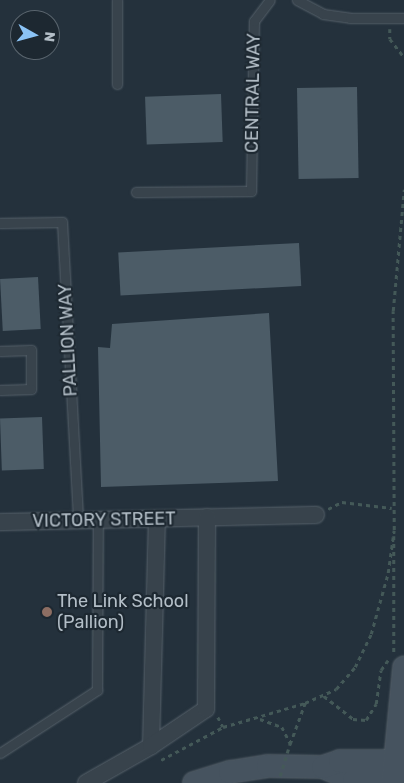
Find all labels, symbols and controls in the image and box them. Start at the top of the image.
north arrow [10,10,60,60]
text: N [40,31,58,43]
street label: CENTRAL WAY [241,33,265,153]
street label: PALLION WAY [54,283,82,397]
street label: VICTORY STREET [32,508,176,532]
place label: The Link School (Pallion) [57,591,189,634]
marker: The Link School (Pallion) [41,606,53,618]

